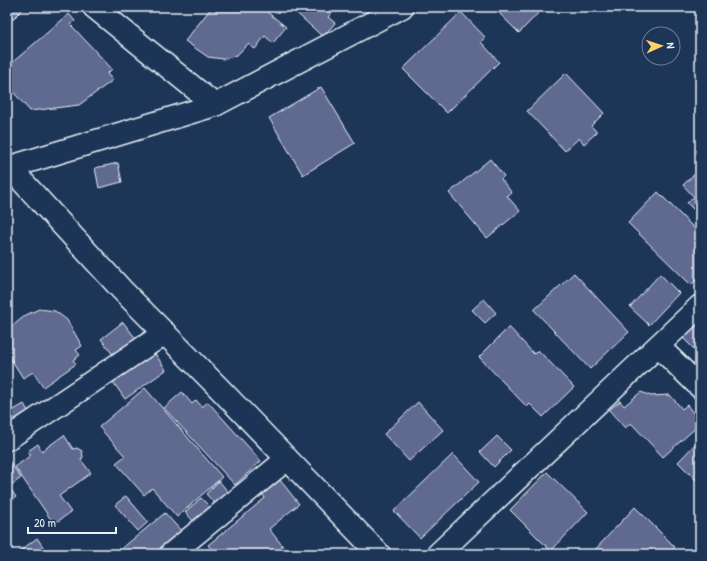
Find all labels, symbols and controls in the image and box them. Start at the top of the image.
north arrow [641,26,681,66]
text: N [664,42,678,49]
scale bar [28,509,116,535]
text: 20 m [34,514,56,531]

